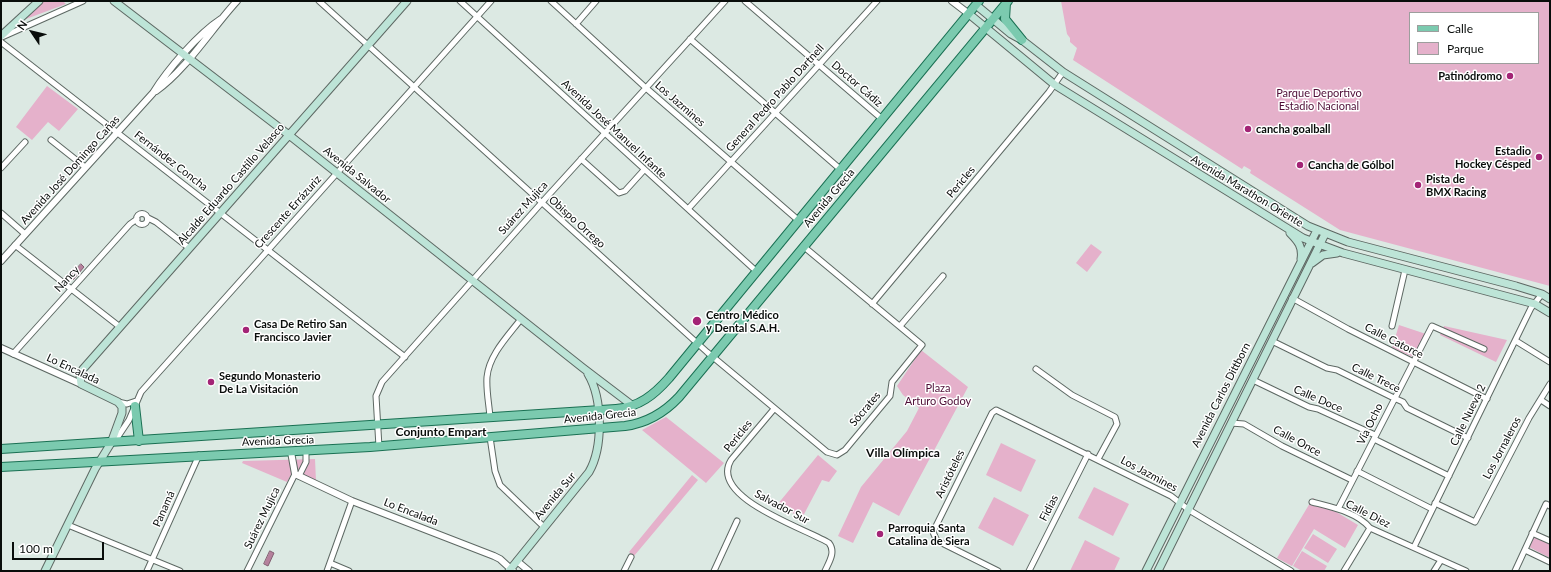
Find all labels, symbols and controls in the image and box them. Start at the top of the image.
north arrow [12,12,52,52]
legend [1409,12,1539,64]
text: N [14,18,30,32]
text: Calle [1447,21,1473,36]
text: Parque [1447,41,1484,56]
street label: General Pedro Pablo Dartnell [723,42,827,154]
street label: Doctor Cádiz [829,58,885,110]
place label: Patinódromo [1438,69,1502,83]
marker: Patinódromo [1505,71,1515,81]
street label: Avenida José Manuel Infante [559,77,669,181]
street label: Los Jazmines [652,79,708,129]
park label: Parque Deportivo Estadio Nacional [1276,86,1362,112]
street label: Avenida José Domingo Cañas [18,113,122,227]
street label: Alcalde Eduardo Castillo Velasco [175,121,287,247]
place label: cancha goalball [1256,122,1330,136]
marker: cancha goalball [1243,124,1253,134]
street label: Fernández Concha [132,128,210,194]
street label: Avenida Salvador [321,144,393,206]
place label: Estadio Hockey Césped [1455,144,1531,170]
street label: Avenida Marathon Oriente [1188,152,1306,230]
marker: Estadio Hockey Césped [1534,152,1544,162]
place label: Cancha de Gólbol [1308,158,1394,172]
marker: Cancha de Gólbol [1295,160,1305,170]
street label: Pericles [944,164,978,200]
street label: Avenida Grecia [801,166,857,230]
place label: Pista de BMX Racing [1426,172,1486,198]
street label: Crescente Errázuriz [252,173,324,251]
street label: Suárez Mujica [496,179,550,237]
marker: Pista de BMX Racing [1413,180,1423,190]
street label: Obispo Orrego [546,193,608,251]
street label: Nancy [52,263,82,295]
place label: Centro Médico y Dental S.A.H. [706,308,780,334]
marker: Centro Médico y Dental S.A.H. [691,315,703,327]
place label: Casa De Retiro San Francisco Javier [254,317,347,343]
street label: Calle Catorce [1362,321,1426,361]
marker: Casa De Retiro San Francisco Javier [241,325,251,335]
street label: Avenida Carlos Dittborn [1189,340,1253,450]
street label: Lo Encalada [44,351,102,387]
street label: Calle Trece [1350,361,1402,395]
place label: Segundo Monasterio De La Visitación [219,369,321,395]
marker: Segundo Monasterio De La Visitación [206,377,216,387]
park label: Plaza Arturo Godoy [905,381,971,407]
street label: Calle Nueva 2 [1447,382,1489,448]
street label: Calle Doce [1291,383,1345,415]
street label: Sócrates [847,389,883,429]
street label: Vía Ocho [1354,401,1386,447]
street label: Avenida Grecia [563,406,637,426]
street label: Los Jornaleros [1480,415,1524,481]
street label: Pericles [721,417,755,455]
street label: Calle Once [1271,423,1323,459]
district label: Conjunto Empart [396,425,486,439]
street label: Avenida Grecia [242,433,314,449]
district label: Villa Olímpica [866,446,940,460]
street label: Aristóteles [933,448,967,500]
street label: Los Jazmines [1118,454,1180,494]
street label: Avenida Sur [531,470,579,522]
street label: Suárez Mujica [241,485,283,551]
street label: Salvador Sur [752,487,812,527]
street label: Panamá [150,489,178,529]
street label: Fidias [1037,493,1061,523]
street label: Lo Encalada [382,496,440,528]
street label: Calle Diez [1343,497,1393,531]
place label: Parroquia Santa Catalina de Siera [888,521,970,547]
marker: Parroquia Santa Catalina de Siera [875,529,885,539]
scale bar [14,534,106,560]
text: 100 m [19,541,53,556]

